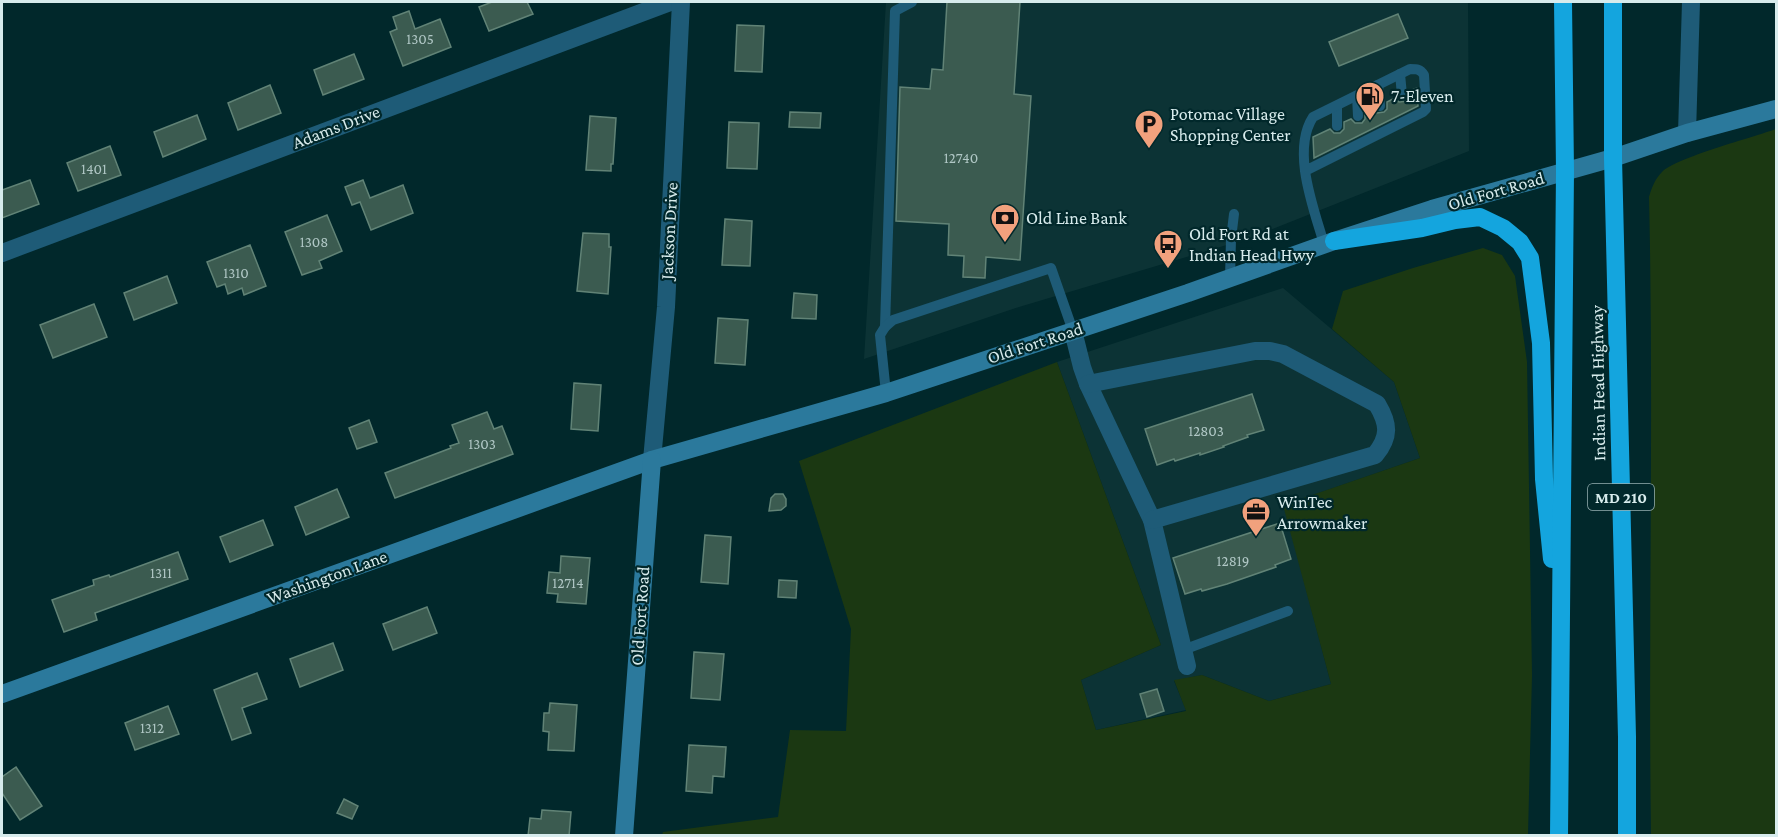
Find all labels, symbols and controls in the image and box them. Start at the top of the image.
house number: 1305 [406,31,434,47]
fuel station icon: 7-Eleven [1354,80,1386,122]
place label: 7-Eleven [1391,86,1454,106]
street label: Adams Drive [289,101,383,153]
place label: Potomac Village Shopping Center [1170,104,1291,145]
parking icon: Potomac Village Shopping Center [1133,108,1165,150]
house number: 12740 [944,150,978,166]
house number: 1401 [81,161,107,177]
street label: Old Fort Road [1446,168,1547,214]
street label: Jackson Drive [656,182,682,282]
bank icon: Old Line Bank [989,202,1021,244]
place label: Old Line Bank [1026,208,1127,228]
place label: Old Fort Rd at Indian Head Hwy [1189,224,1315,265]
bus stop icon: Old Fort Rd at Indian Head Hwy [1152,228,1184,270]
house number: 1308 [300,234,328,250]
house number: 1310 [223,265,249,281]
street label: Indian Head Highway [1587,304,1609,461]
street label: Old Fort Road [985,318,1086,368]
house number: 12803 [1188,423,1224,439]
house number: 1303 [468,436,496,452]
road number: MD 210 [1588,484,1654,510]
place label: WinTec Arrowmaker [1277,492,1368,533]
office icon: WinTec Arrowmaker [1240,496,1272,538]
street label: Washington Lane [264,546,390,608]
house number: 12819 [1217,553,1249,569]
house number: 1311 [150,565,172,581]
street label: Old Fort Road [627,565,653,666]
house number: 12714 [552,575,584,591]
house number: 1312 [140,720,164,736]

